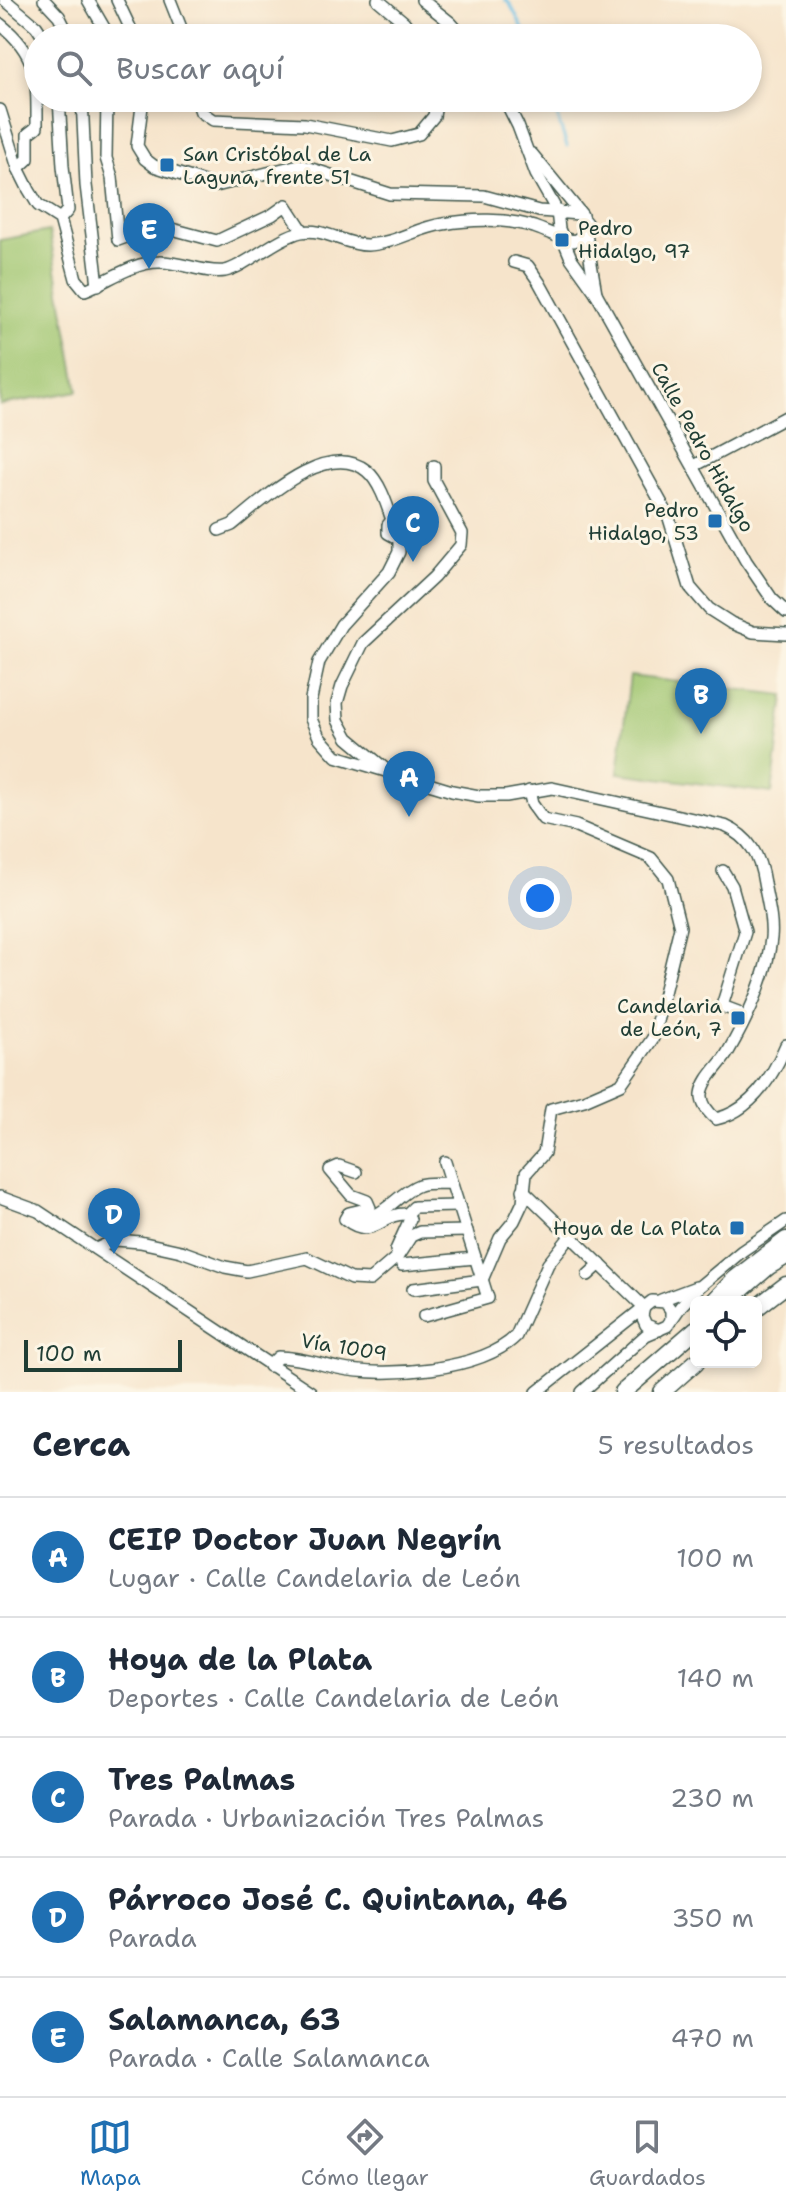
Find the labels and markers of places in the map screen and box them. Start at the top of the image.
place label: San Cristóbal de La Laguna, frente 51 [183,141,372,190]
marker: San Cristóbal de La Laguna, frente 51 [158,156,176,174]
pin: E [123,203,175,269]
place label: Pedro Hidalgo, 97 [578,215,691,264]
marker: Pedro Hidalgo, 97 [553,231,571,249]
pin: C [387,496,439,562]
place label: Pedro Hidalgo, 53 [588,497,699,546]
marker: Pedro Hidalgo, 53 [706,512,724,530]
pin: B [675,668,727,734]
pin: A [383,751,435,817]
place label: Candelaria de León, 7 [617,993,723,1042]
marker: Candelaria de León, 7 [729,1009,747,1027]
pin: D [88,1188,140,1254]
place label: Hoya de La Plata [553,1215,722,1241]
marker: Hoya de La Plata [728,1219,746,1237]

